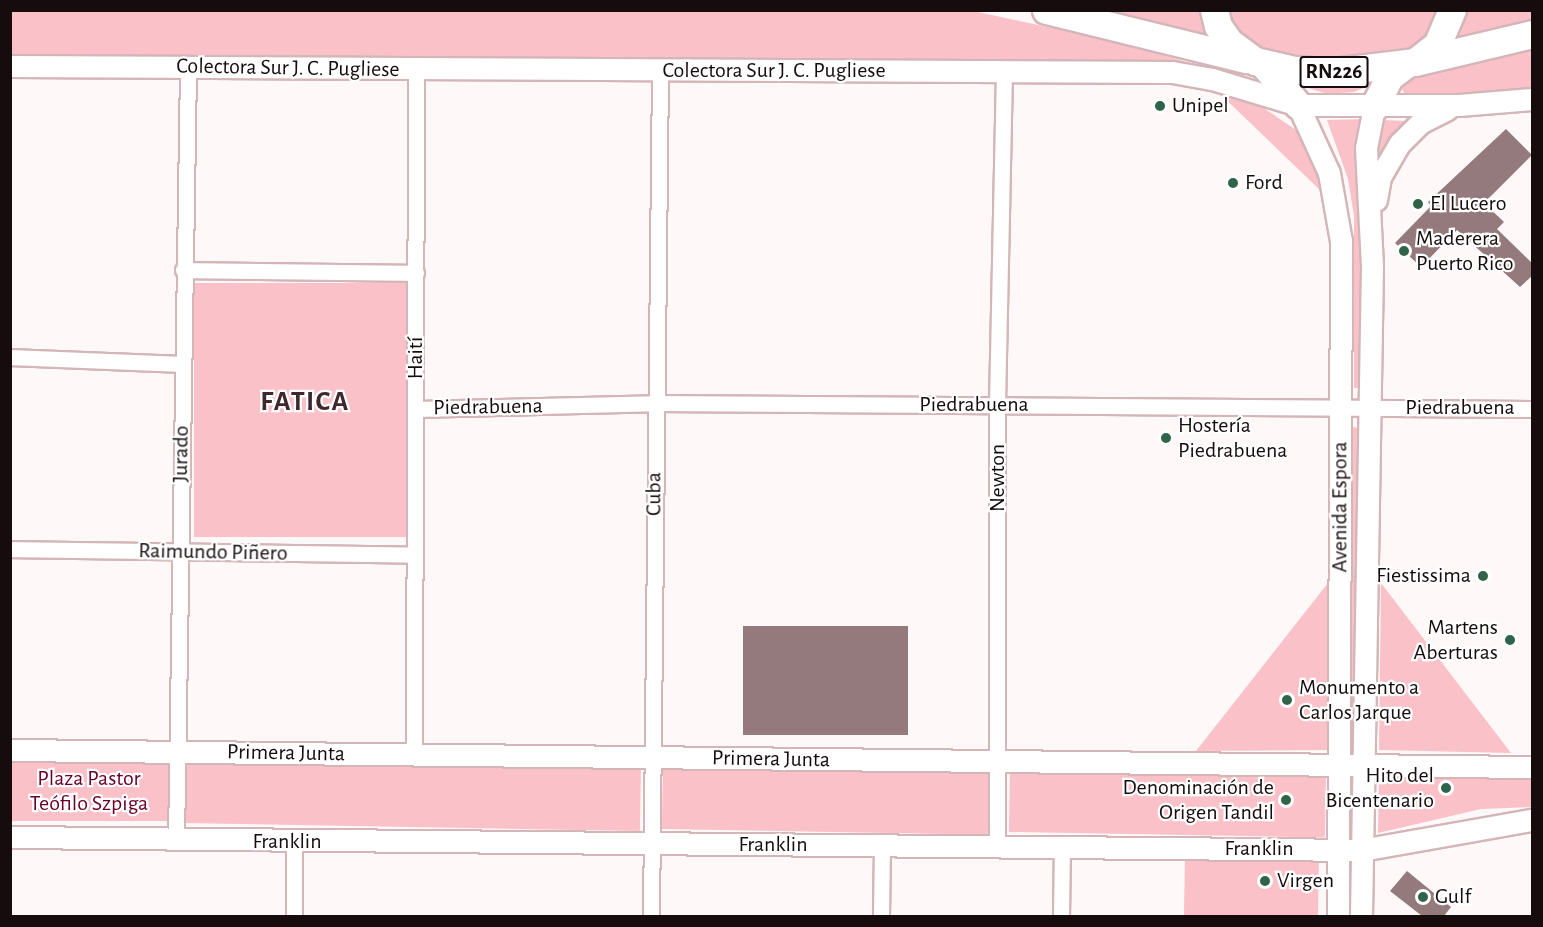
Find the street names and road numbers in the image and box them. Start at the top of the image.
street label: Colectora Sur J. C. Pugliese [176,53,400,83]
road number: RN226 [1300,54,1368,90]
street label: Colectora Sur J. C. Pugliese [662,58,886,84]
street label: Haití [403,337,429,379]
street label: Piedrabuena [919,392,1029,418]
street label: Piedrabuena [433,393,543,421]
street label: Piedrabuena [1405,395,1515,421]
street label: Jurado [167,425,195,483]
street label: Avenida Espora [1327,442,1353,572]
street label: Newton [985,444,1011,512]
street label: Cuba [641,472,667,516]
street label: Raimundo Piñero [138,538,288,566]
street label: Primera Junta [227,739,345,767]
street label: Primera Junta [712,745,830,773]
street label: Franklin [252,829,322,855]
street label: Franklin [738,832,808,858]
street label: Franklin [1224,836,1294,862]

